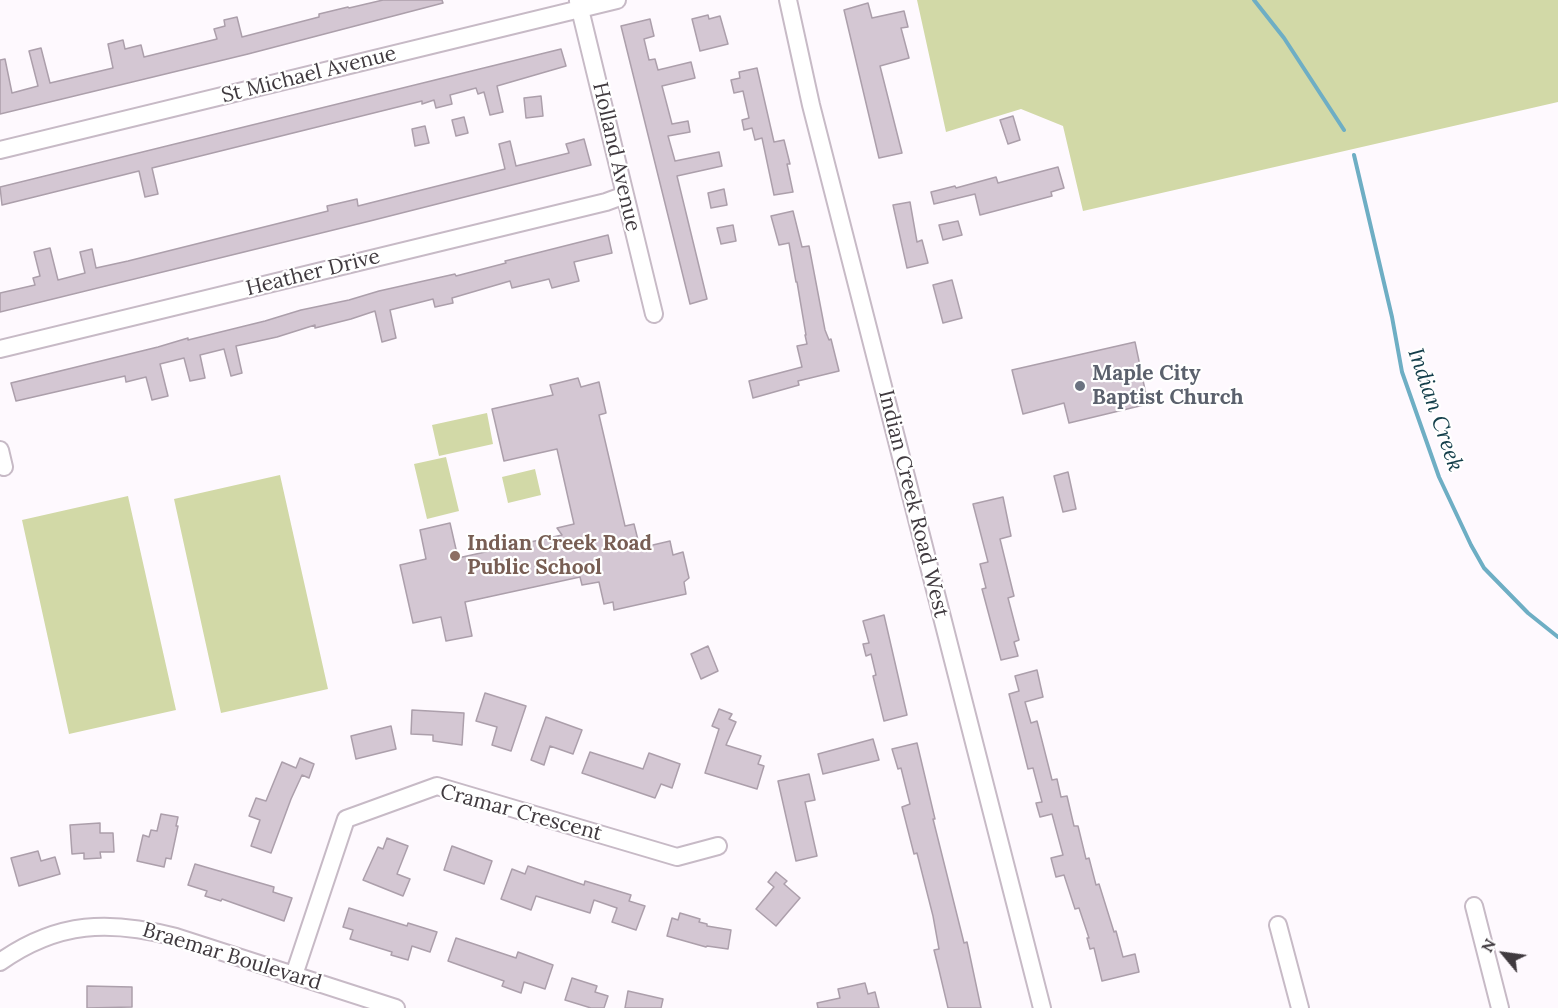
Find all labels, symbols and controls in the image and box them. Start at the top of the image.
street label: St Michael Avenue [219,41,399,109]
street label: Holland Avenue [587,80,645,234]
street label: Heather Drive [243,244,383,302]
water label: Indian Creek [1402,345,1468,475]
place label: Maple City Baptist Church [1092,361,1244,411]
marker: Maple City Baptist Church [1073,379,1087,393]
street label: Indian Creek Road West [872,388,954,620]
place label: Indian Creek Road Public School [467,531,652,581]
marker: Indian Creek Road Public School [448,549,462,563]
street label: Cramar Crescent [437,779,605,847]
street label: Braemar Boulevard [139,918,325,996]
north arrow [1474,924,1534,984]
text: N [1477,935,1500,956]

